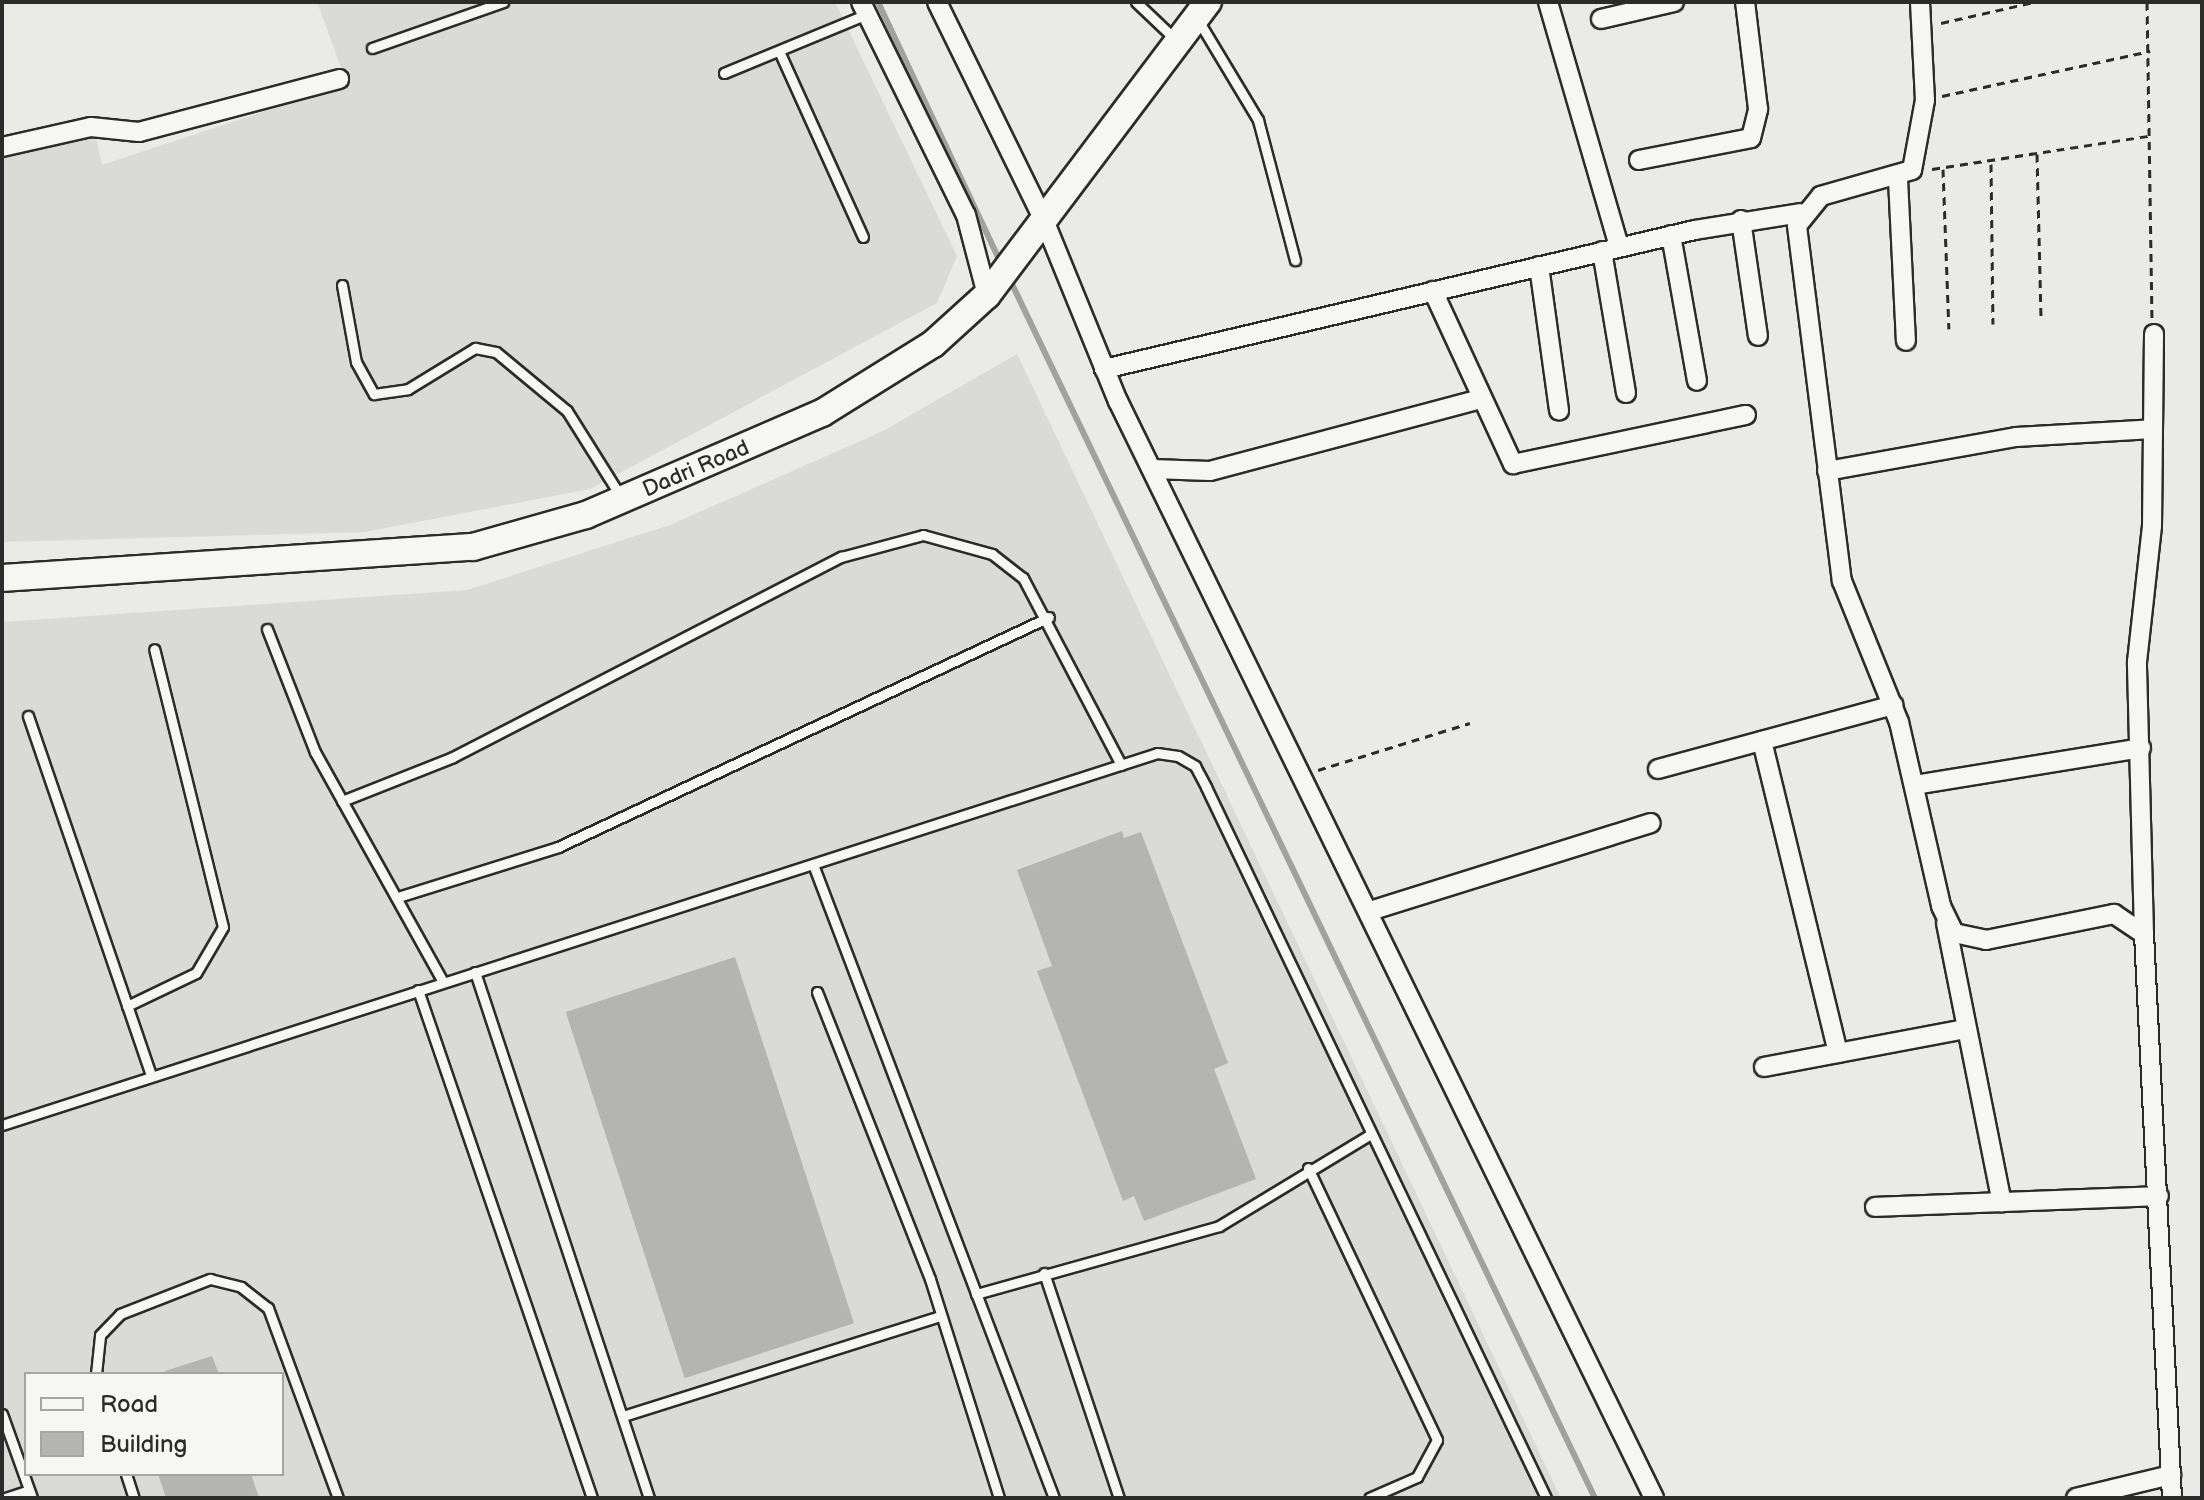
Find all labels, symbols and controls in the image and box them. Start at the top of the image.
street label: Dadri Road [639,435,753,503]
legend [24,1372,284,1476]
text: Road [100,1390,158,1419]
text: Building [100,1430,187,1459]

